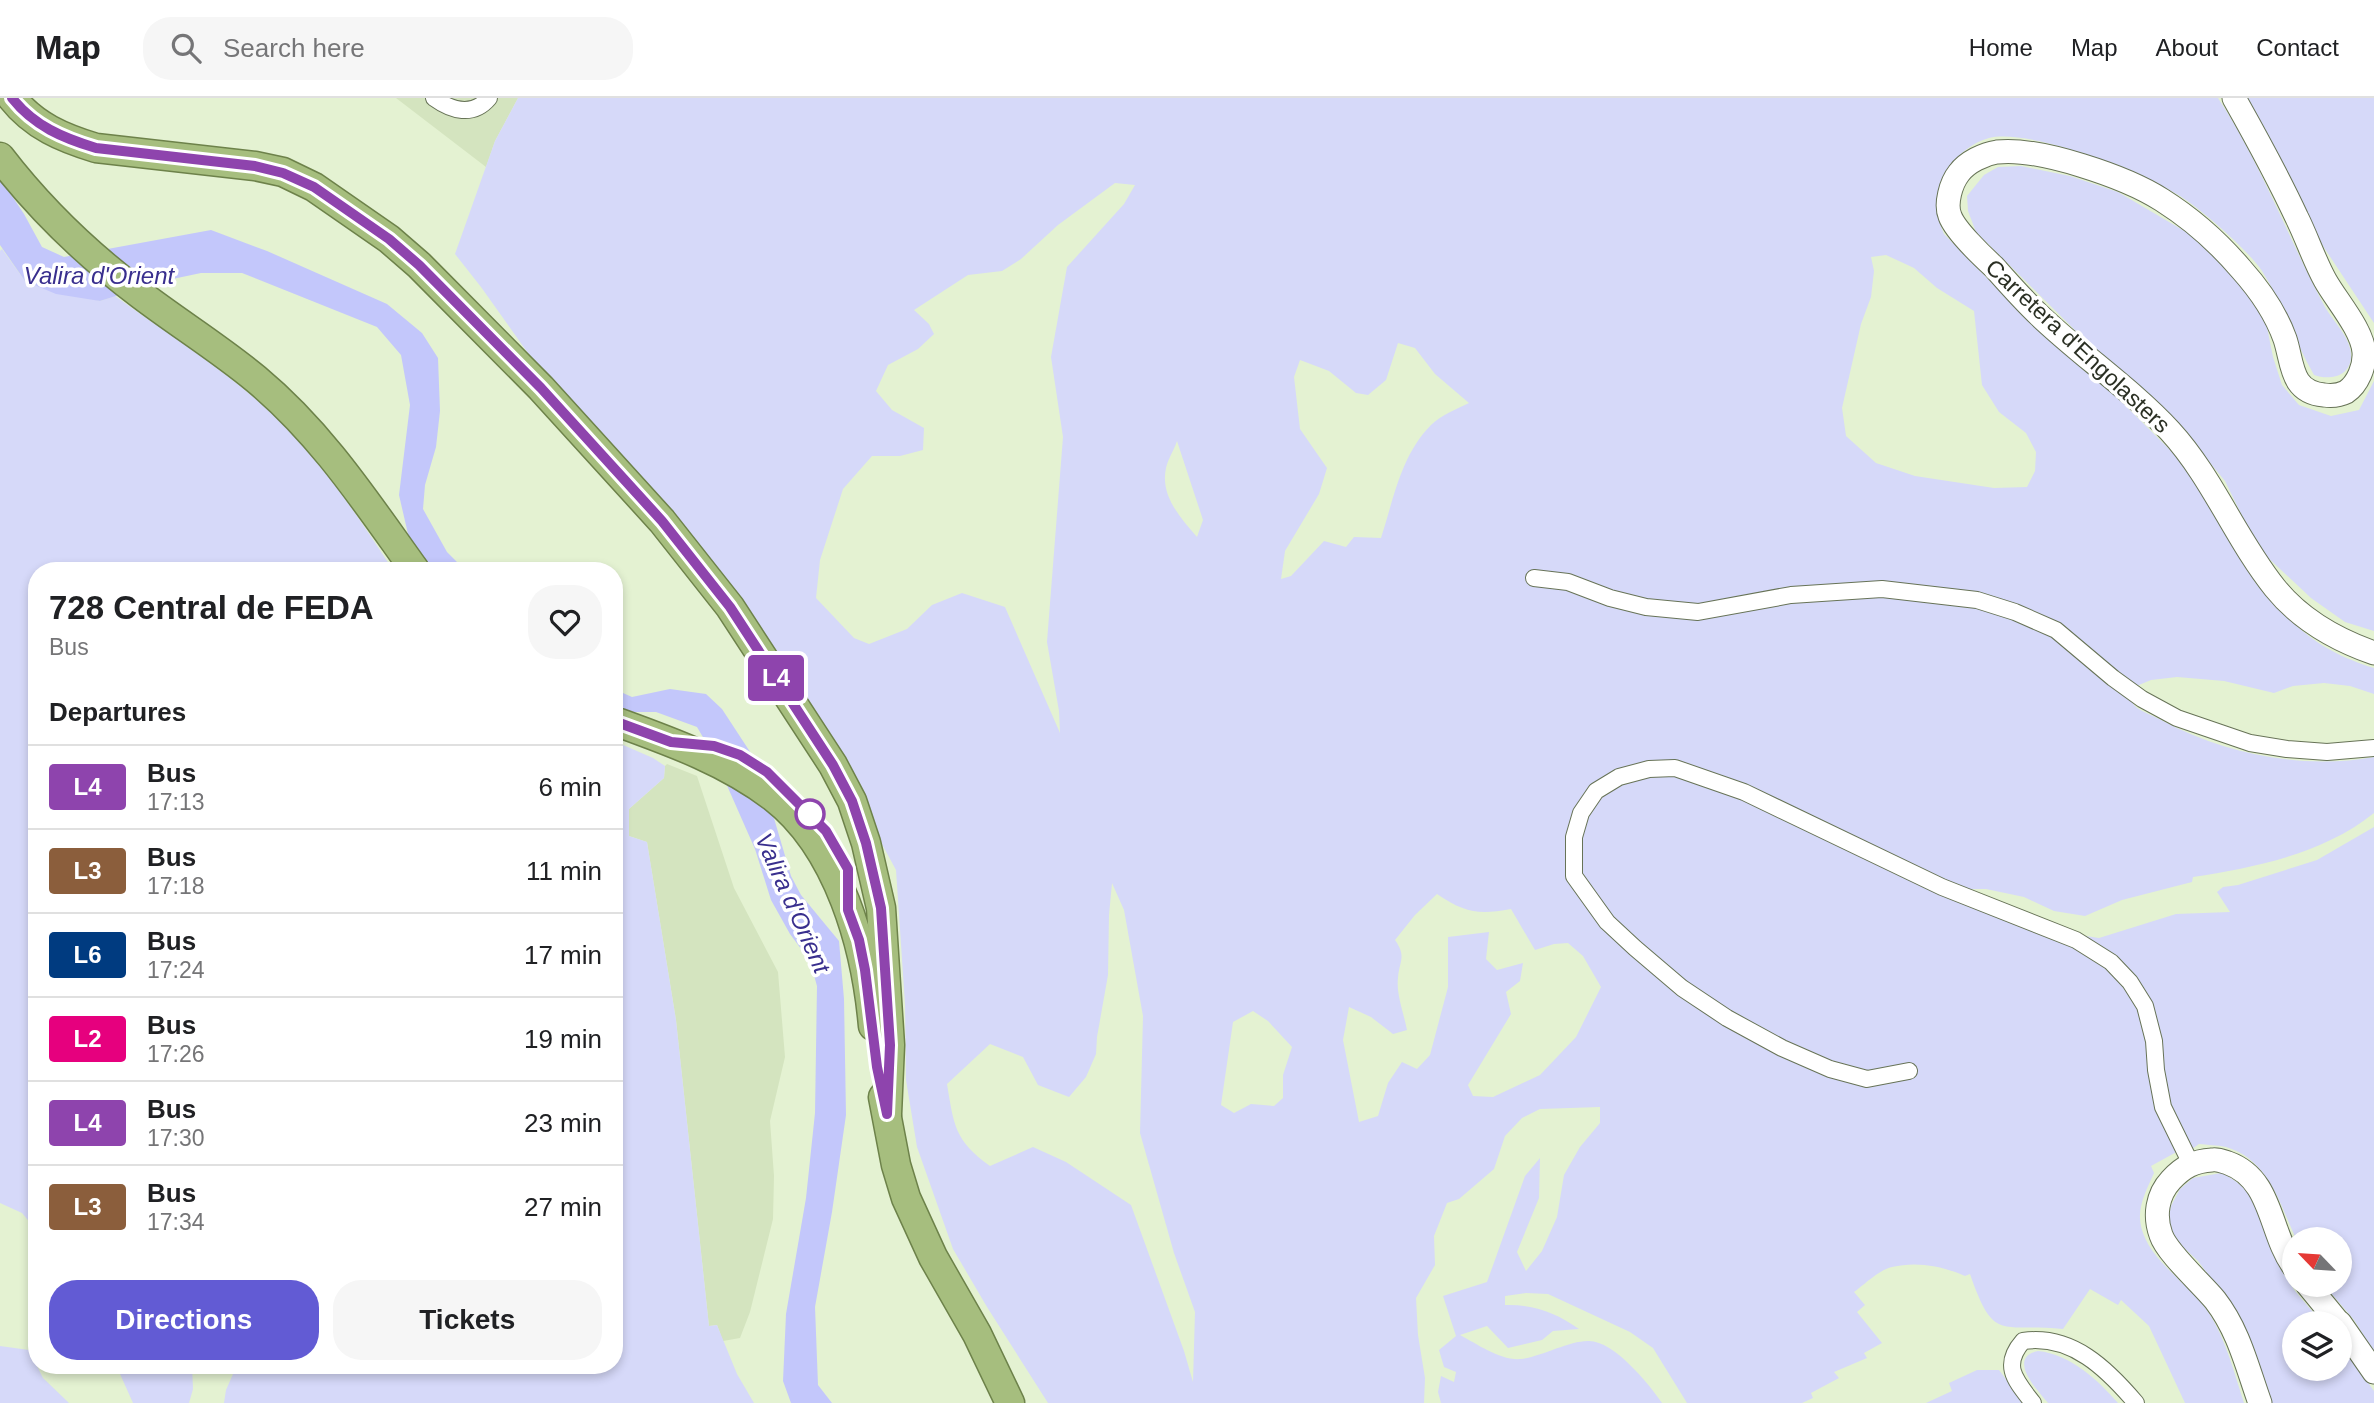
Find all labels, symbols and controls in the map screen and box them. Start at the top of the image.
search box [143,17,633,80]
text: Map [35,29,101,66]
icon: search [167,29,205,67]
text: Search here [223,33,365,63]
text: Home [1969,34,2033,61]
text: Map [2071,34,2118,61]
text: About [2156,34,2218,61]
text: Contact [2256,34,2339,61]
street label: Carretera d'Engolasters [1981,254,2175,438]
water label: Valira d'Orient [24,262,176,289]
button: heart [528,585,602,659]
text: 728 Central de FEDA [49,589,374,626]
text: Bus [49,634,89,660]
line badge: L4 [744,655,808,701]
text: L4 [762,664,790,691]
text: Departures [49,697,186,727]
text: Bus [147,758,196,788]
text: 6 min [538,772,602,802]
text: L4 [73,773,102,800]
text: 17:13 [147,789,205,815]
unlabelled marker [795,799,825,829]
water label: Valira d'Orient [750,829,836,978]
text: Bus [147,842,196,872]
text: 11 min [526,856,602,886]
text: L3 [73,857,102,884]
text: 17:18 [147,873,205,899]
text: Bus [147,926,196,956]
text: 17 min [524,940,602,970]
text: L6 [73,941,102,968]
text: 17:24 [147,957,205,983]
text: Bus [147,1010,196,1040]
text: 19 min [524,1024,602,1054]
text: L2 [73,1025,102,1052]
text: 17:26 [147,1041,205,1067]
text: Bus [147,1094,196,1124]
text: 23 min [524,1108,602,1138]
text: L4 [73,1109,102,1136]
text: 17:30 [147,1125,205,1151]
text: Bus [147,1178,196,1208]
text: 27 min [524,1192,602,1222]
text: L3 [73,1193,102,1220]
text: 17:34 [147,1209,205,1235]
north arrow [2282,1227,2352,1297]
map controls [2282,1227,2352,1381]
button: Directions [49,1280,319,1360]
button: Tickets [333,1280,602,1360]
button: layers [2282,1311,2352,1381]

